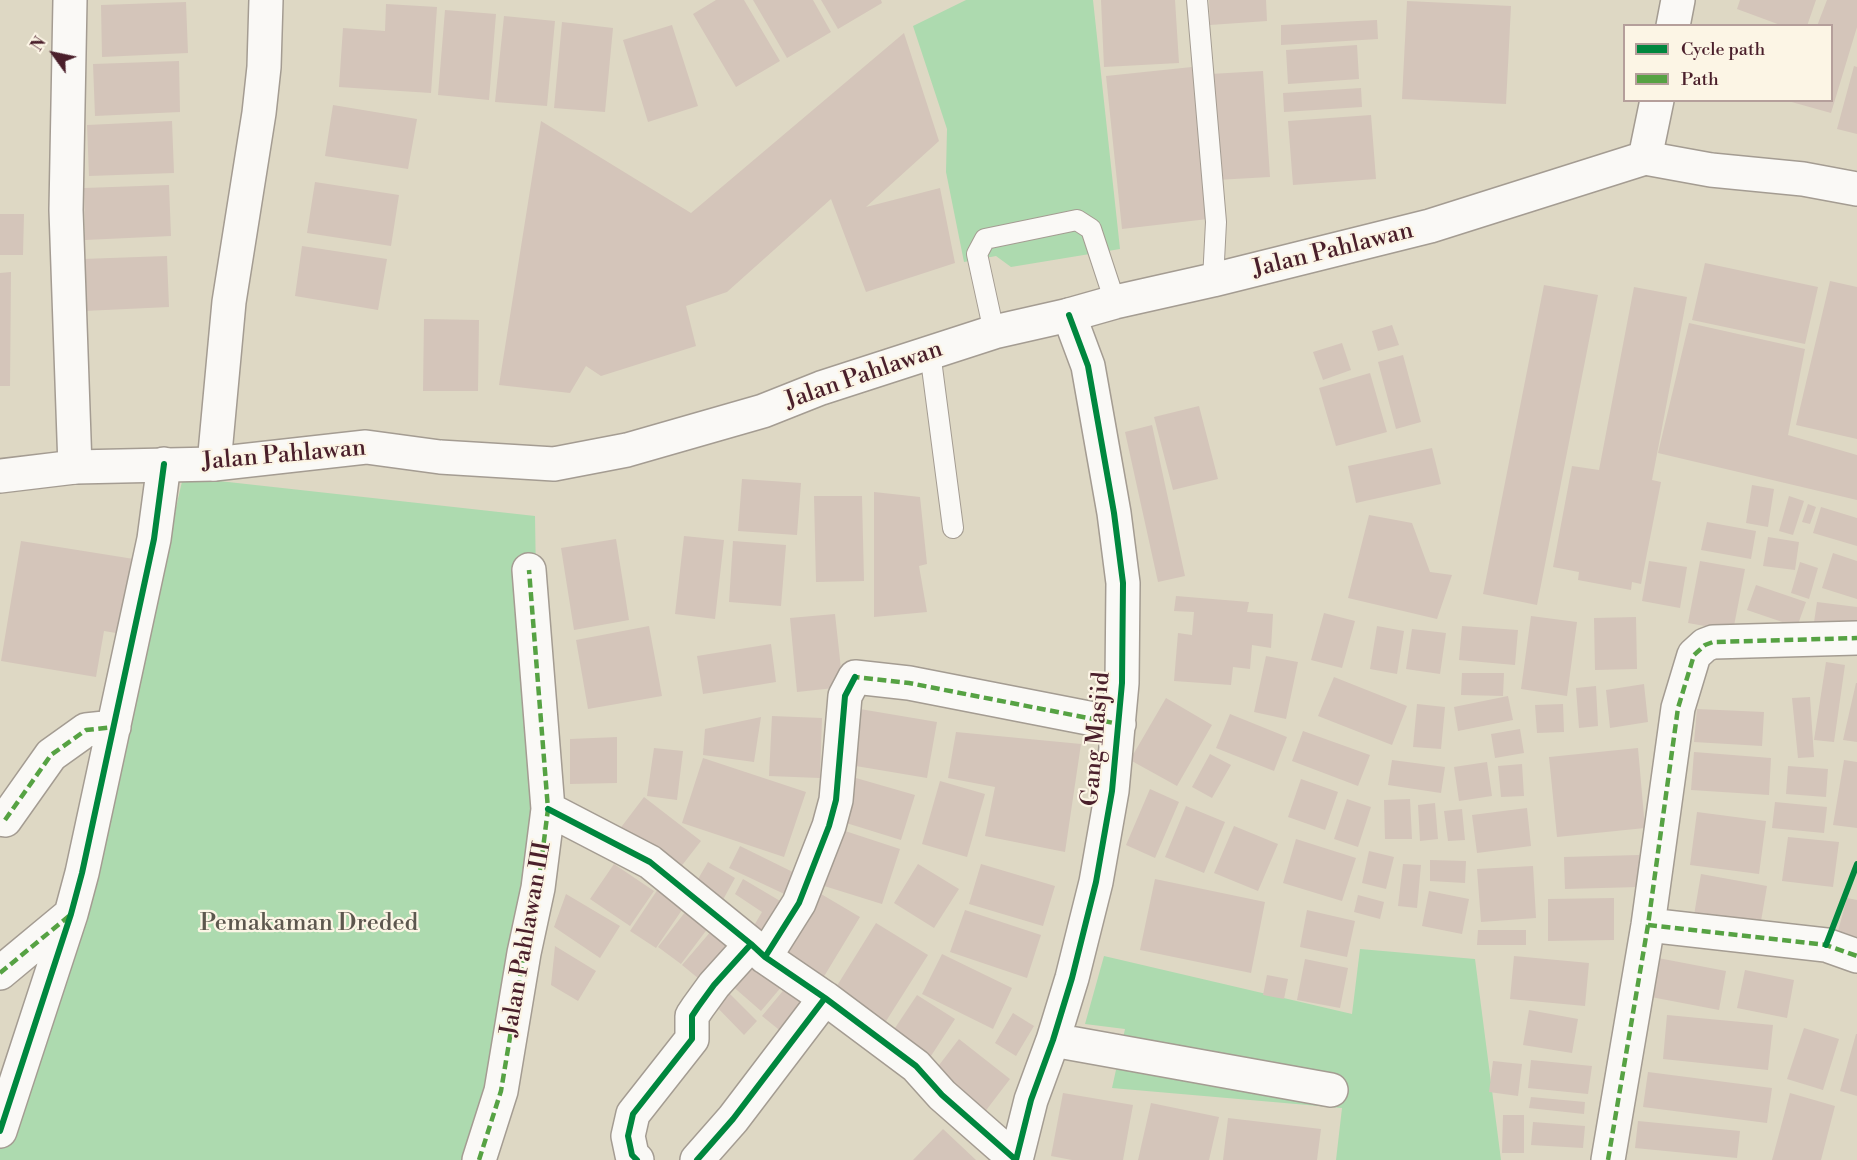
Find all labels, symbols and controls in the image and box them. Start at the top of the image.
north arrow [24,24,84,84]
legend [1623,24,1833,102]
text: N [27,33,51,55]
text: Cycle path [1681,38,1765,61]
text: Path [1681,68,1719,91]
street label: Jalan Pahlawan [1250,217,1416,285]
street label: Jalan Pahlawan [781,336,947,416]
street label: Jalan Pahlawan [201,434,367,478]
street label: Gang Masjid [1077,671,1117,807]
street label: Jalan Pahlawan III [496,840,558,1038]
park label: Pemakaman Dreded [200,910,418,938]

